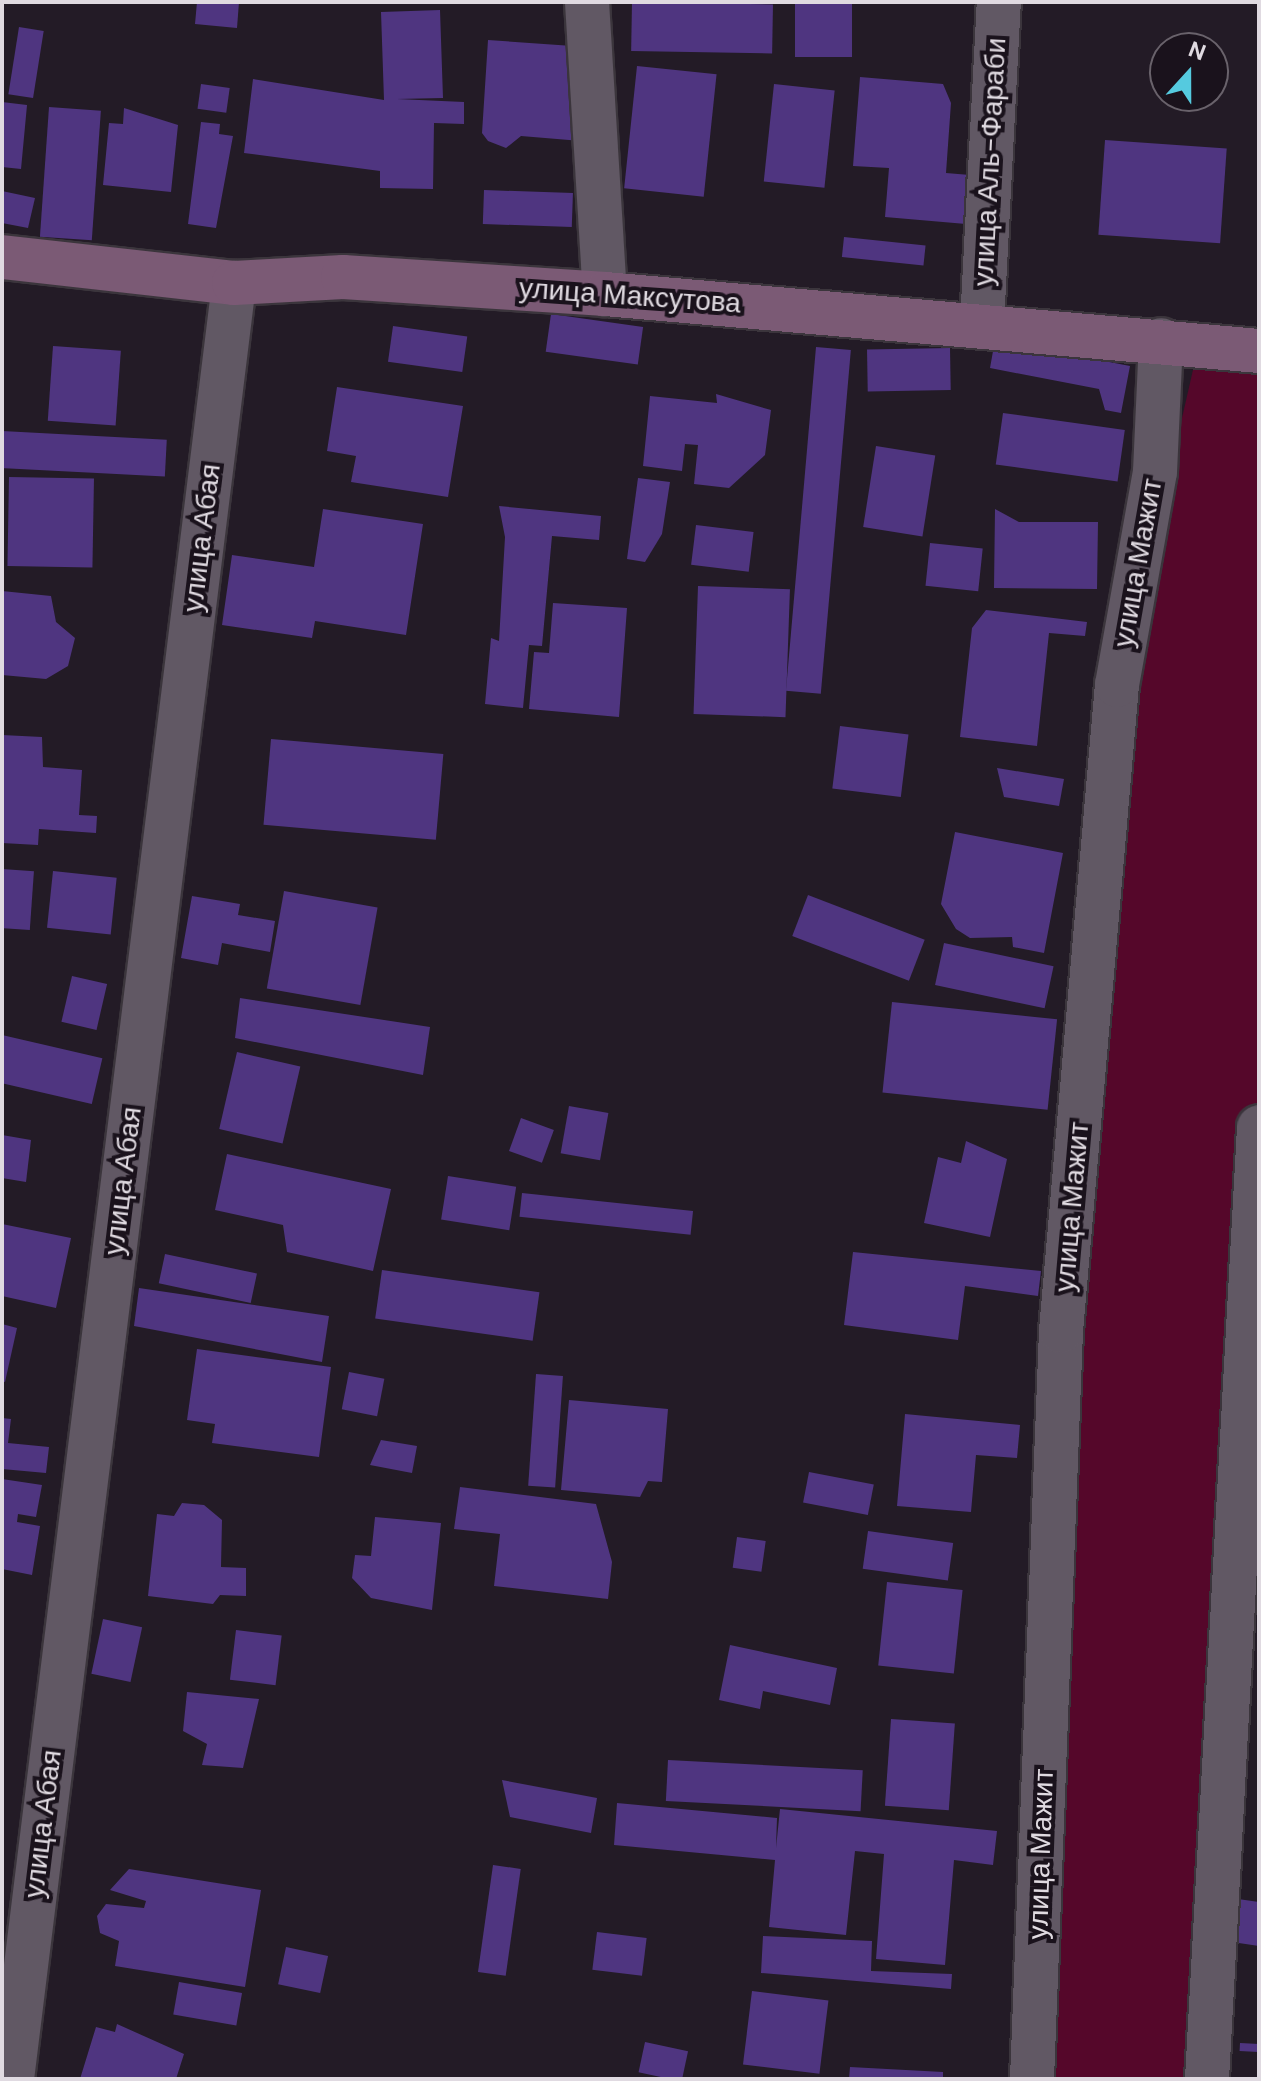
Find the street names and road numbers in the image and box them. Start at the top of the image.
street label: улица Аль-Фараби [967,37,1013,287]
street label: улица Максутова [518,271,742,321]
street label: улица Абая [176,462,228,614]
street label: улица Мажит [1107,476,1169,650]
street label: улица Абая [97,1105,149,1257]
street label: улица Мажит [1048,1120,1096,1294]
street label: улица Абая [17,1748,69,1900]
street label: улица Мажит [1021,1768,1061,1940]

